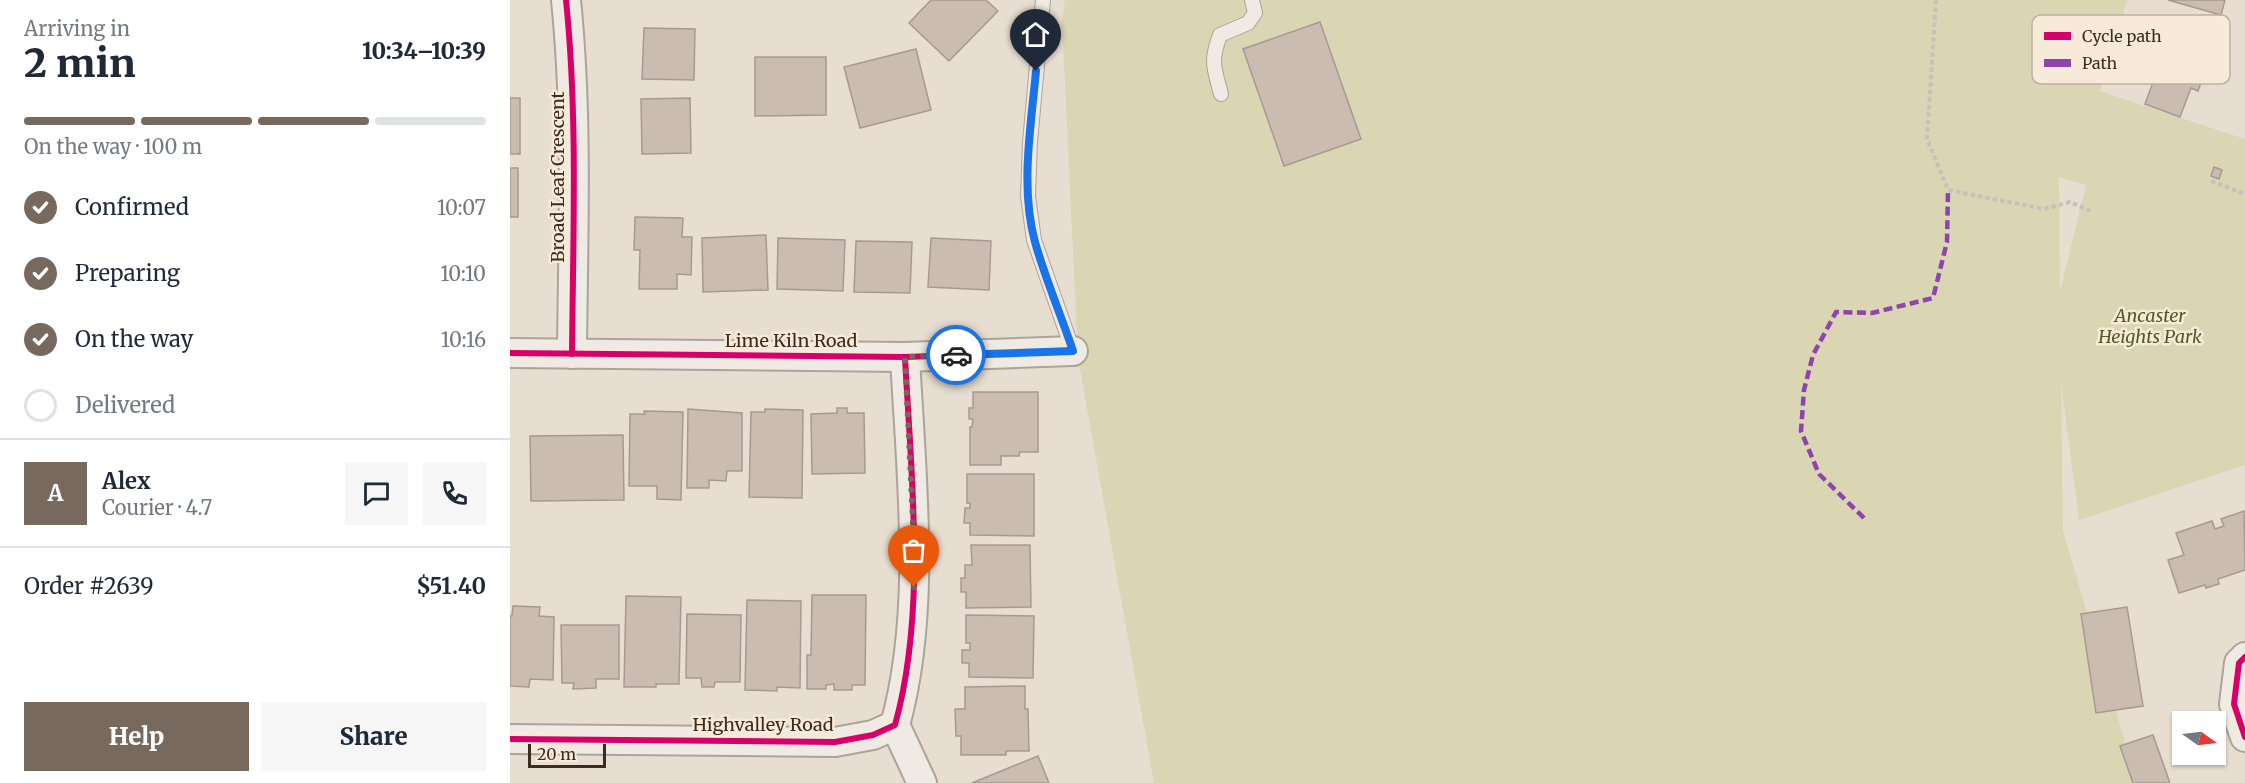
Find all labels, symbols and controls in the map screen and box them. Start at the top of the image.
pin [1010,9,1061,71]
legend [2032,15,2230,84]
text: Arriving in [24,16,130,41]
icon: home [1019,18,1052,51]
text: Cycle path [2082,26,2162,46]
text: 10:34–10:39 [362,37,486,65]
text: 2 min [24,39,136,88]
text: Path [2082,53,2118,73]
street label: Broad Leaf Crescent [546,91,569,263]
text: On the way · 100 m [24,134,202,159]
icon: check [24,191,57,224]
text: Confirmed [75,193,189,221]
text: 10:07 [437,195,486,220]
icon: check [24,257,57,290]
text: Preparing [75,259,180,287]
text: 10:10 [440,261,486,286]
park label: Ancaster Heights Park [2097,304,2202,348]
icon: check [24,323,57,356]
text: On the way [75,325,193,353]
courier [926,325,986,385]
text: 10:16 [441,327,486,352]
street label: Lime Kiln Road [725,329,857,352]
icon: car [940,339,973,372]
text: Delivered [75,391,175,419]
button: chat [345,462,408,525]
button: phone [423,462,486,525]
text: Alex [102,467,151,495]
text: A [48,479,63,507]
text: Courier · 4.7 [102,495,212,520]
pin [888,525,939,587]
icon: bag [897,534,930,567]
text: Order #2639 [24,572,154,600]
text: $51.40 [416,572,486,600]
button: Help [24,702,249,771]
button: Share [261,702,486,771]
north arrow [2172,711,2226,765]
map controls [2172,711,2226,765]
street label: Highvalley Road [692,713,834,736]
scale bar [528,741,606,768]
text: 20 m [537,744,576,764]

